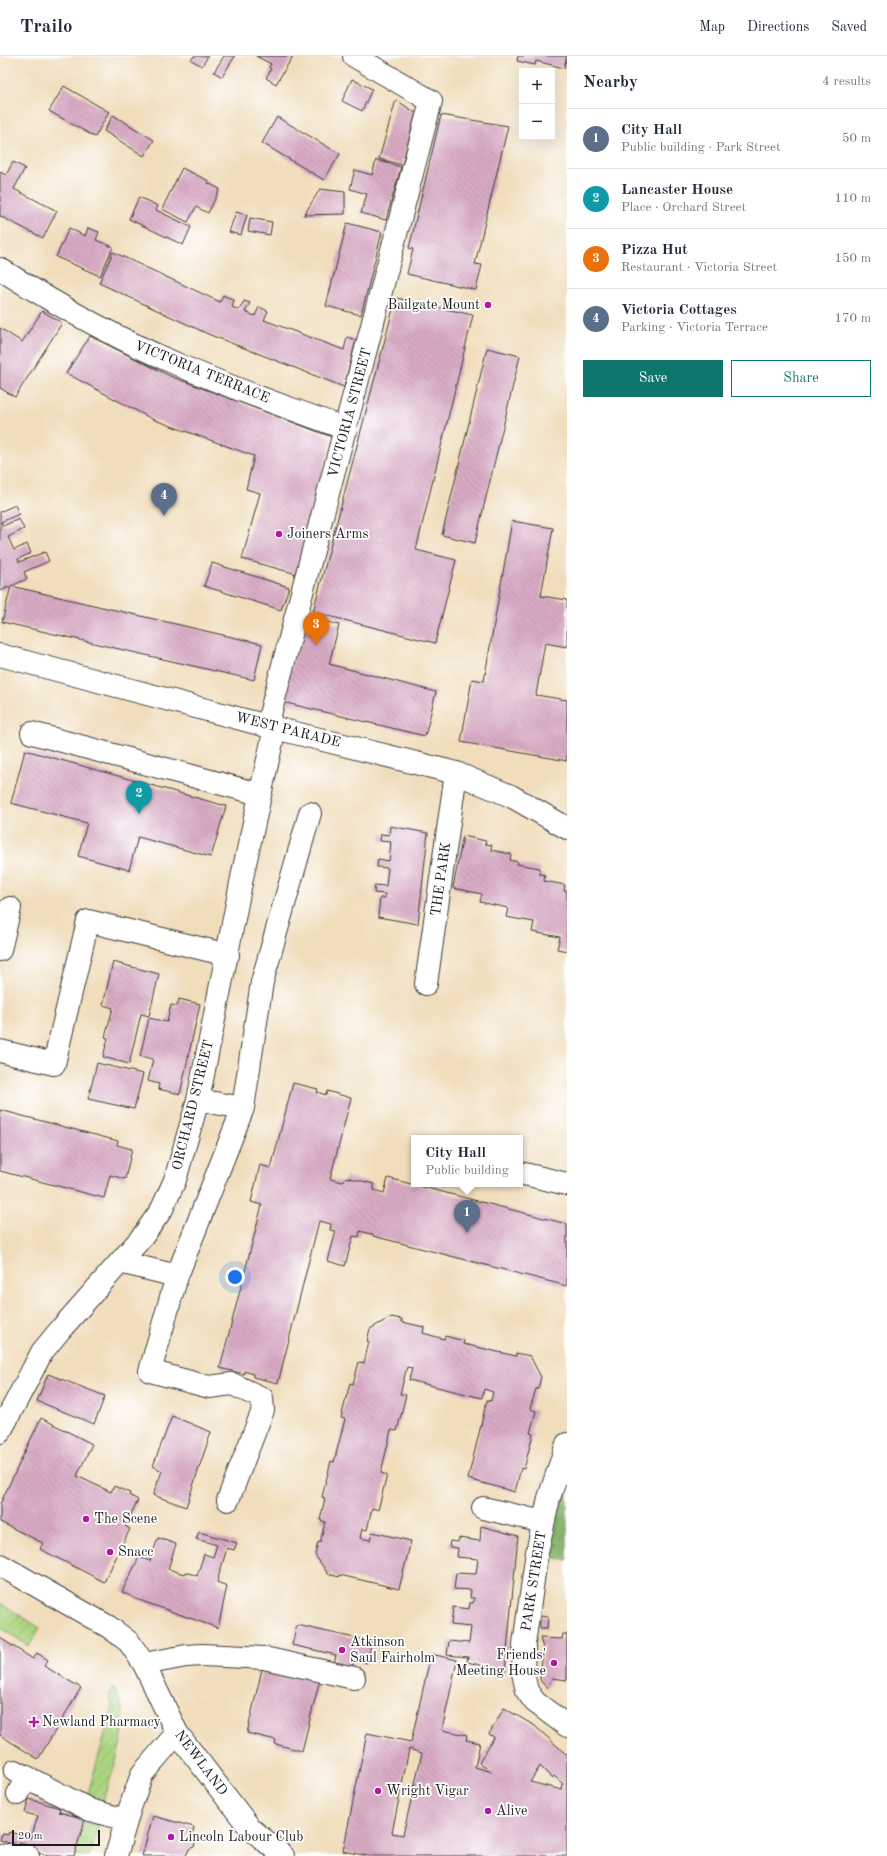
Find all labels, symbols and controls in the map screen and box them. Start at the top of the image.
text: Trailo [20,18,73,37]
text: Map [699,20,725,34]
text: Directions [747,20,809,34]
text: Saved [831,20,867,34]
map controls [519,68,555,140]
button: + [519,68,555,104]
text: Nearby [583,74,638,91]
text: 4 results [822,75,871,88]
button: − [519,104,555,140]
text: City Hall [621,123,682,138]
text: 1 [592,132,600,145]
text: 50 m [842,132,871,145]
text: Public building · Park Street [621,141,781,154]
text: Lancaster House [621,183,733,198]
text: 2 [592,192,600,205]
text: 110 m [834,192,871,205]
text: Place · Orchard Street [621,201,746,214]
text: Pizza Hut [621,243,688,258]
text: 3 [592,252,600,265]
text: 150 m [834,252,871,265]
text: Restaurant · Victoria Street [621,261,777,274]
place label: Bailgate Mount [388,298,480,312]
marker: Bailgate Mount [483,300,493,310]
text: Victoria Cottages [621,303,737,318]
text: 4 [592,312,600,325]
text: 170 m [834,312,871,325]
text: Parking · Victoria Terrace [621,321,768,334]
street label: VICTORIA TERRACE [132,338,272,406]
street label: VICTORIA STREET [326,347,374,479]
button: Save [583,360,723,397]
button: Share [731,360,871,397]
pin: 4 [151,483,177,516]
place label: Joiners Arms [287,527,369,541]
marker: Joiners Arms [274,529,284,539]
pin: 3 [303,612,329,645]
street label: WEST PARADE [234,710,342,750]
pin: 2 [126,781,152,814]
street label: THE PARK [429,841,453,917]
street label: ORCHARD STREET [170,1038,216,1172]
popup [411,1135,523,1187]
text: City Hall [425,1146,486,1161]
text: Public building [425,1164,509,1177]
pin: 1 [454,1200,480,1233]
your location [225,1267,245,1287]
place label: The Scene [94,1512,157,1526]
marker: The Scene [81,1514,91,1524]
street label: PARK STREET [519,1530,549,1632]
place label: Snacc [118,1545,153,1559]
marker: Snacc [105,1547,115,1557]
place label: Atkinson Saul Fairholm [350,1635,435,1665]
marker: Atkinson Saul Fairholm [337,1645,347,1655]
place label: Friends' Meeting House [456,1648,546,1678]
marker: Friends' Meeting House [549,1658,559,1668]
place label: Newland Pharmacy [42,1715,161,1729]
marker: Newland Pharmacy [29,1717,39,1727]
street label: NEWLAND [172,1728,230,1798]
place label: Wright Vigar [386,1784,469,1798]
marker: Wright Vigar [373,1786,383,1796]
place label: Alive [496,1804,527,1818]
marker: Alive [483,1806,493,1816]
scale bar [12,1828,100,1847]
place label: Lincoln Labour Club [179,1830,303,1844]
text: 20 m [18,1831,43,1842]
marker: Lincoln Labour Club [166,1832,176,1842]

